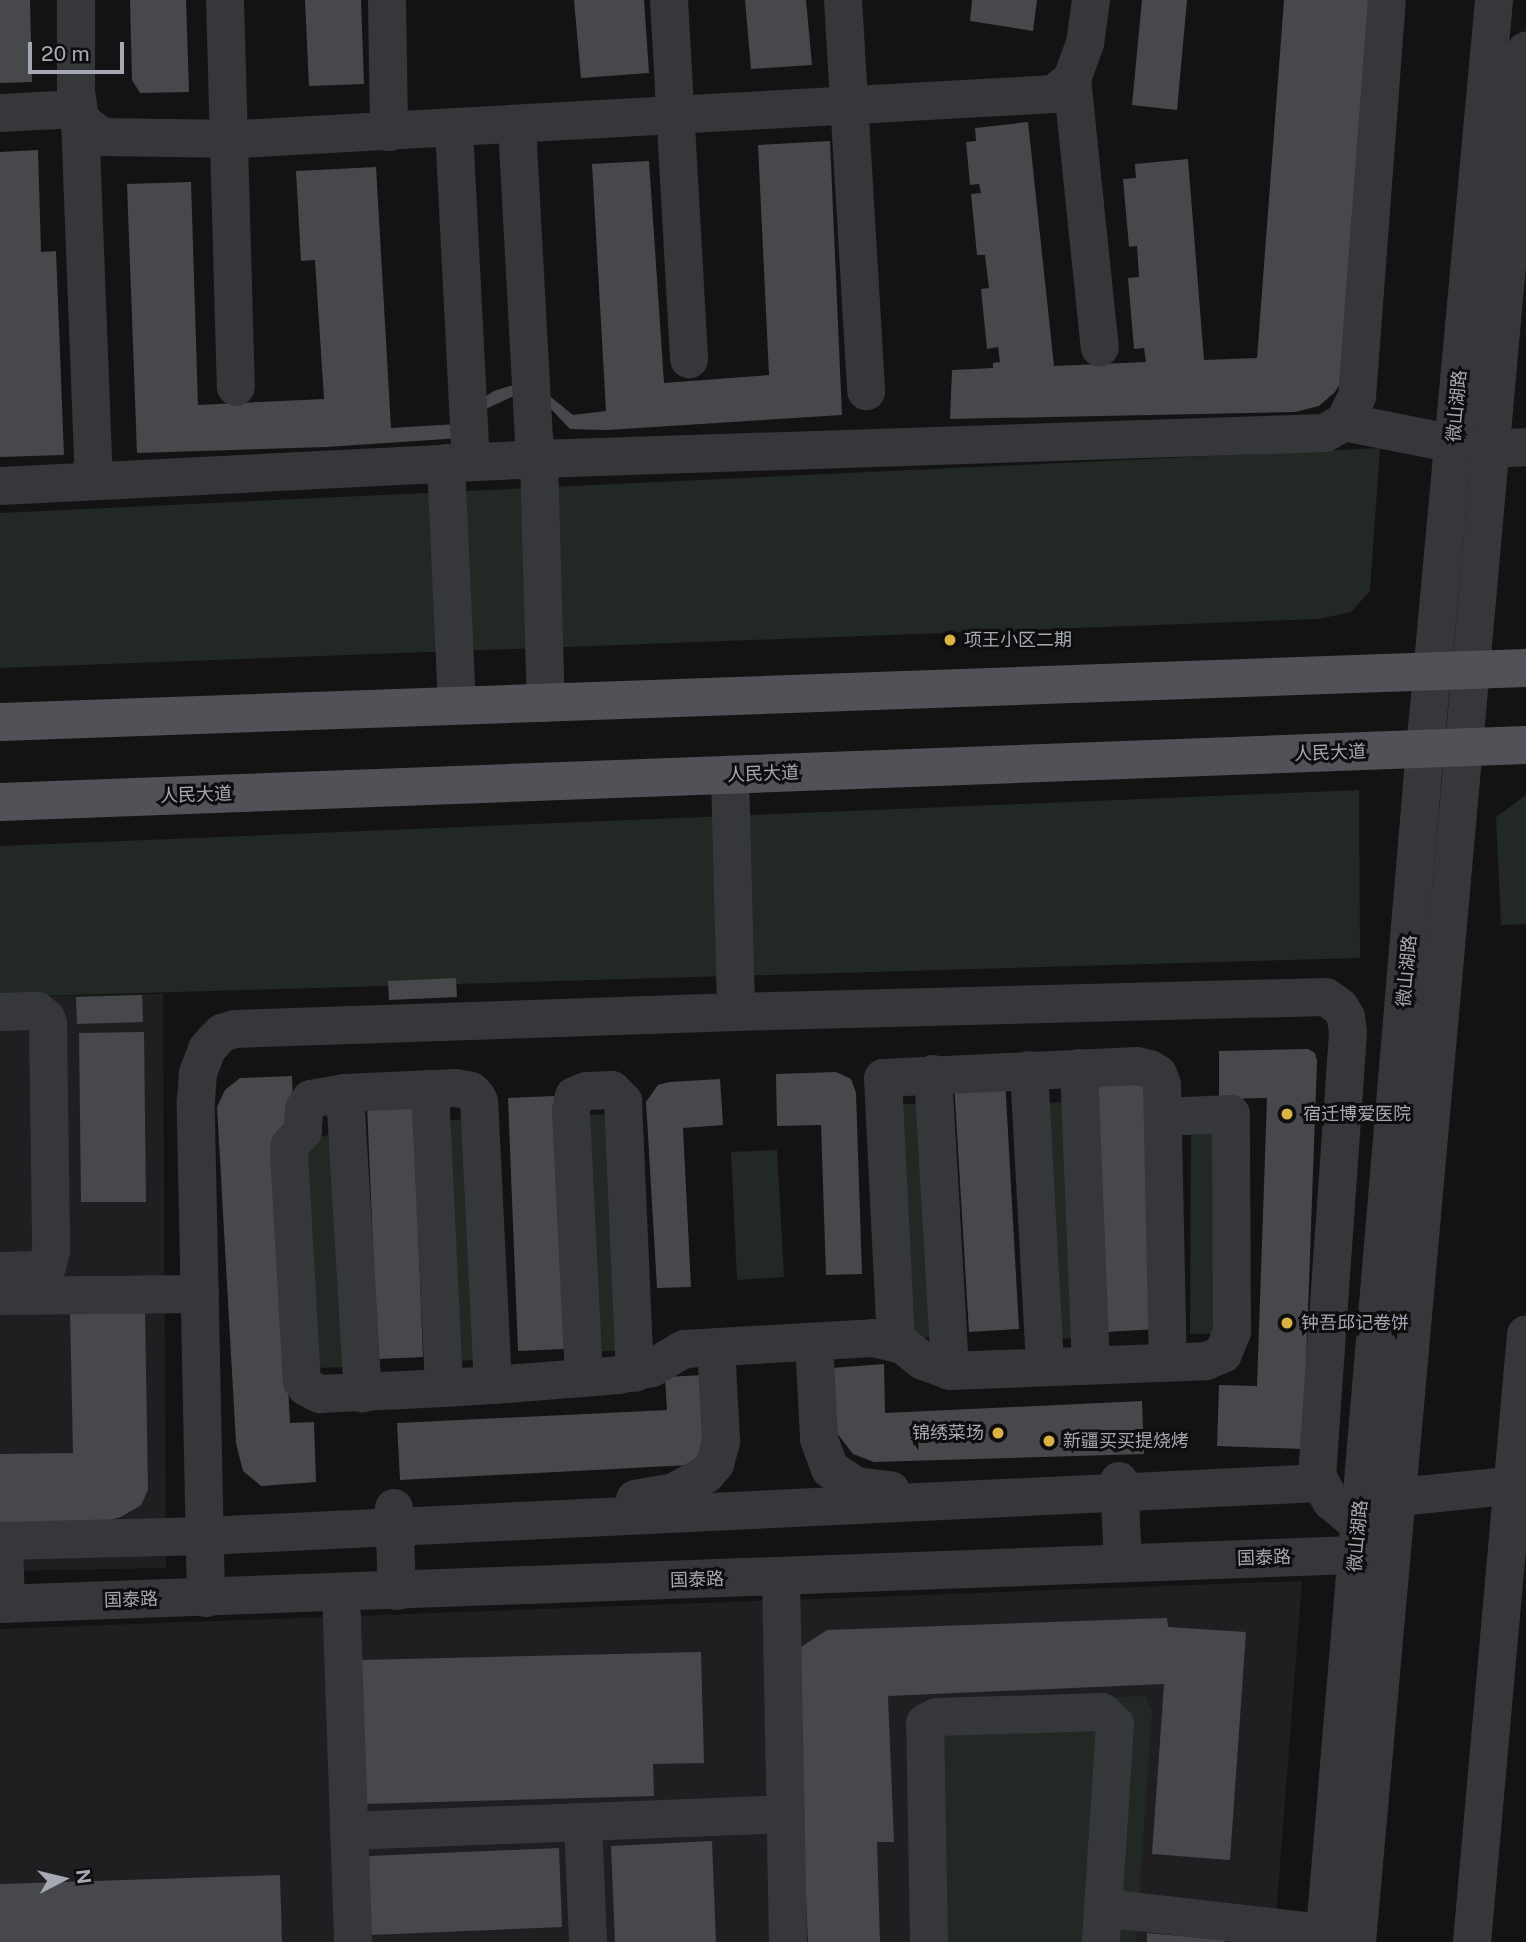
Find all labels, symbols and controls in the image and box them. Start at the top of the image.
scale bar [32,28,128,72]
text: 20 m [41,41,90,66]
street label: 微山湖路 [1443,369,1471,443]
place label: 项王小区二期 [964,629,1072,651]
marker: 项王小区二期 [942,632,958,648]
street label: 人民大道 [1294,741,1366,765]
street label: 人民大道 [727,762,799,786]
street label: 人民大道 [160,783,232,807]
street label: 微山湖路 [1393,934,1421,1008]
place label: 宿迁博爱医院 [1303,1103,1411,1125]
marker: 宿迁博爱医院 [1277,1104,1297,1124]
place label: 钟吾邱记卷饼 [1301,1312,1409,1334]
marker: 钟吾邱记卷饼 [1279,1315,1295,1331]
place label: 锦绣菜场 [912,1422,984,1444]
marker: 锦绣菜场 [990,1425,1006,1441]
place label: 新疆买买提烧烤 [1063,1430,1189,1452]
marker: 新疆买买提烧烤 [1041,1433,1057,1449]
street label: 微山湖路 [1344,1499,1372,1573]
street label: 国泰路 [1237,1546,1291,1570]
street label: 国泰路 [670,1568,724,1592]
street label: 国泰路 [104,1588,158,1612]
north arrow [28,1844,98,1914]
text: N [72,1868,96,1885]

